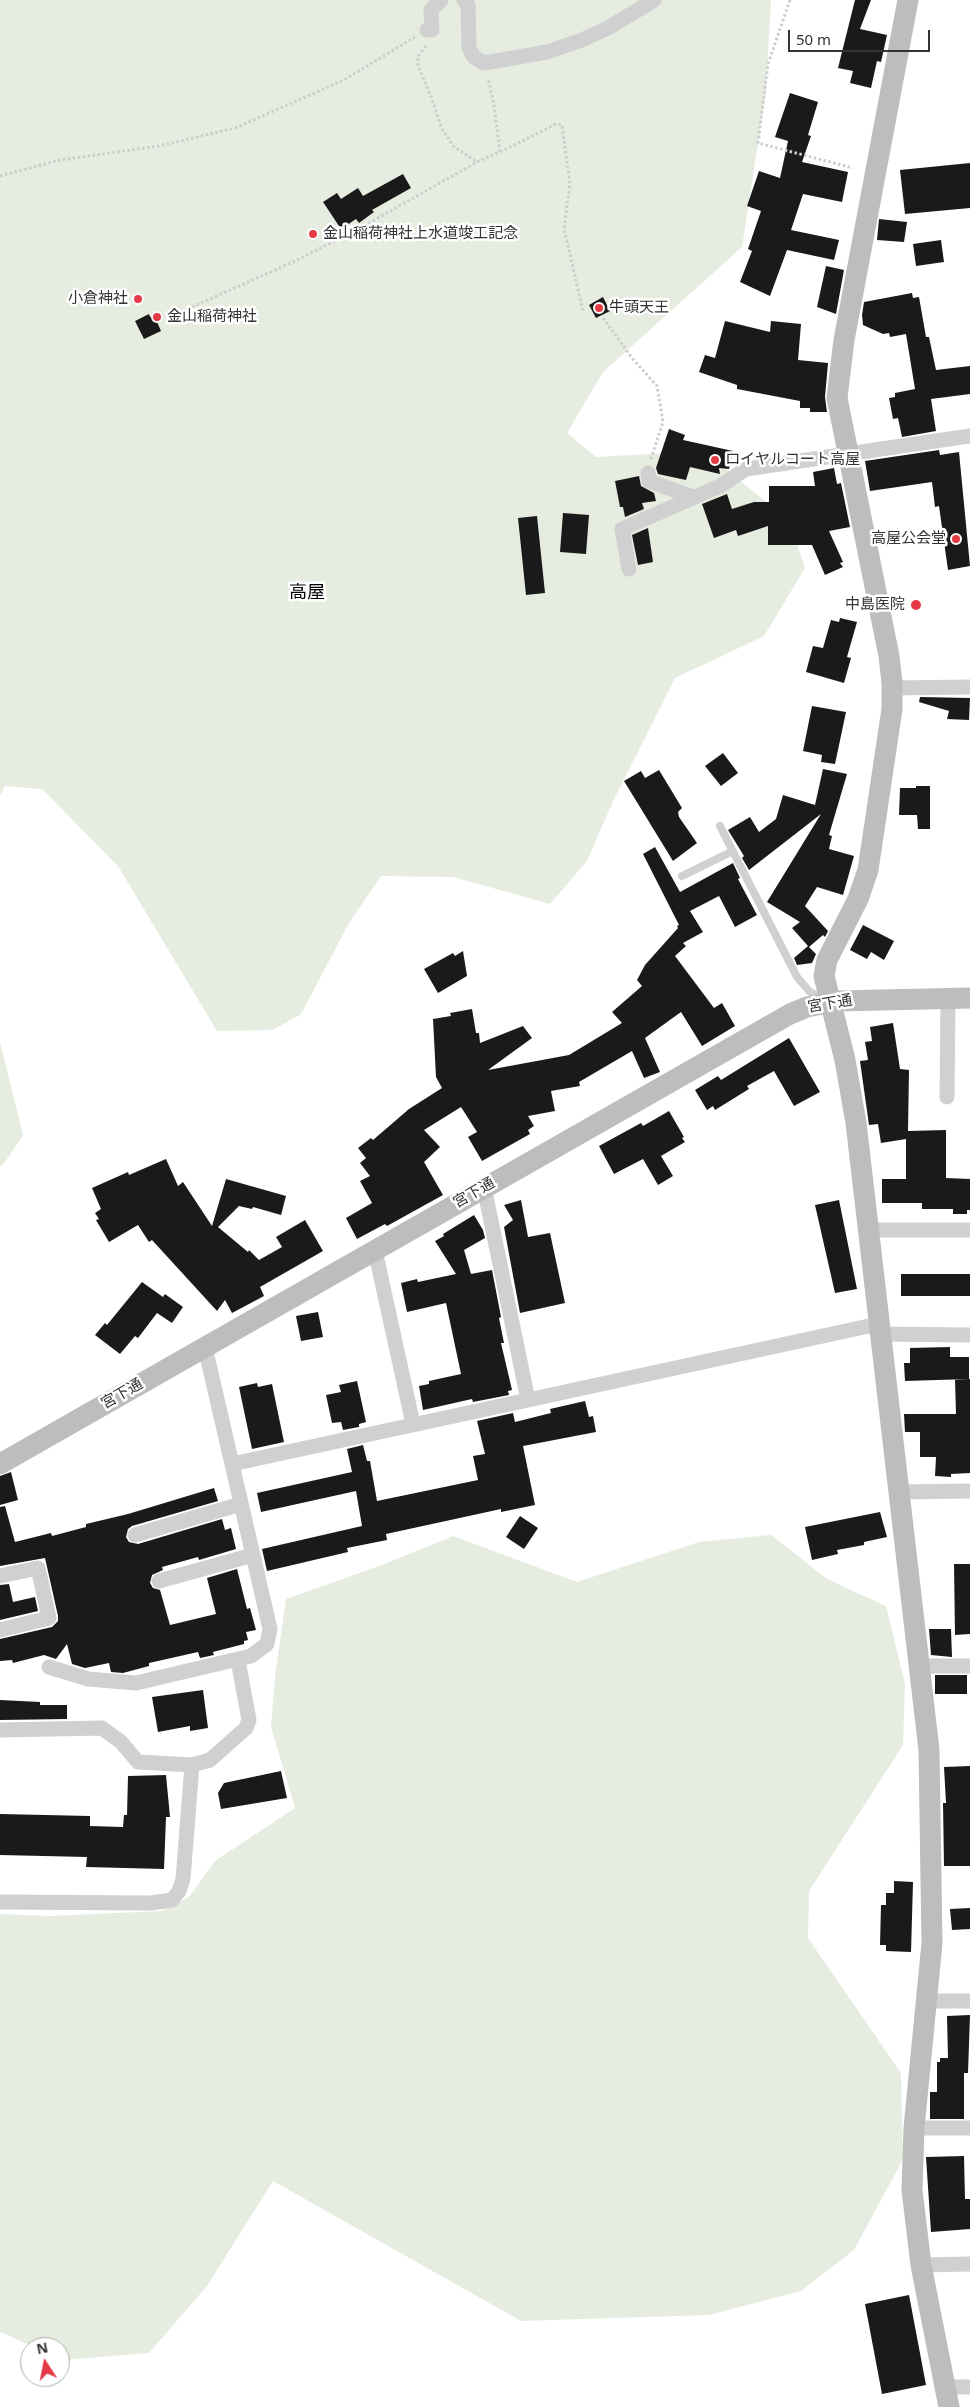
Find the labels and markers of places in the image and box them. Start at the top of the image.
place label: 金山稲荷神社上水道竣工記念 [323,225,518,243]
marker: 金山稲荷神社上水道竣工記念 [307,228,319,240]
place label: 小倉神社 [68,290,128,308]
marker: 小倉神社 [132,293,144,305]
place label: 牛頭天王 [609,299,669,317]
marker: 牛頭天王 [593,302,605,314]
place label: 金山稲荷神社 [167,308,257,326]
marker: 金山稲荷神社 [151,311,163,323]
place label: ロイヤルコート高屋 [725,451,860,469]
marker: ロイヤルコート高屋 [709,454,721,466]
place label: 高屋公会堂 [871,530,946,548]
marker: 高屋公会堂 [950,533,962,545]
place label: 中島医院 [845,596,905,614]
marker: 中島医院 [909,598,923,612]

